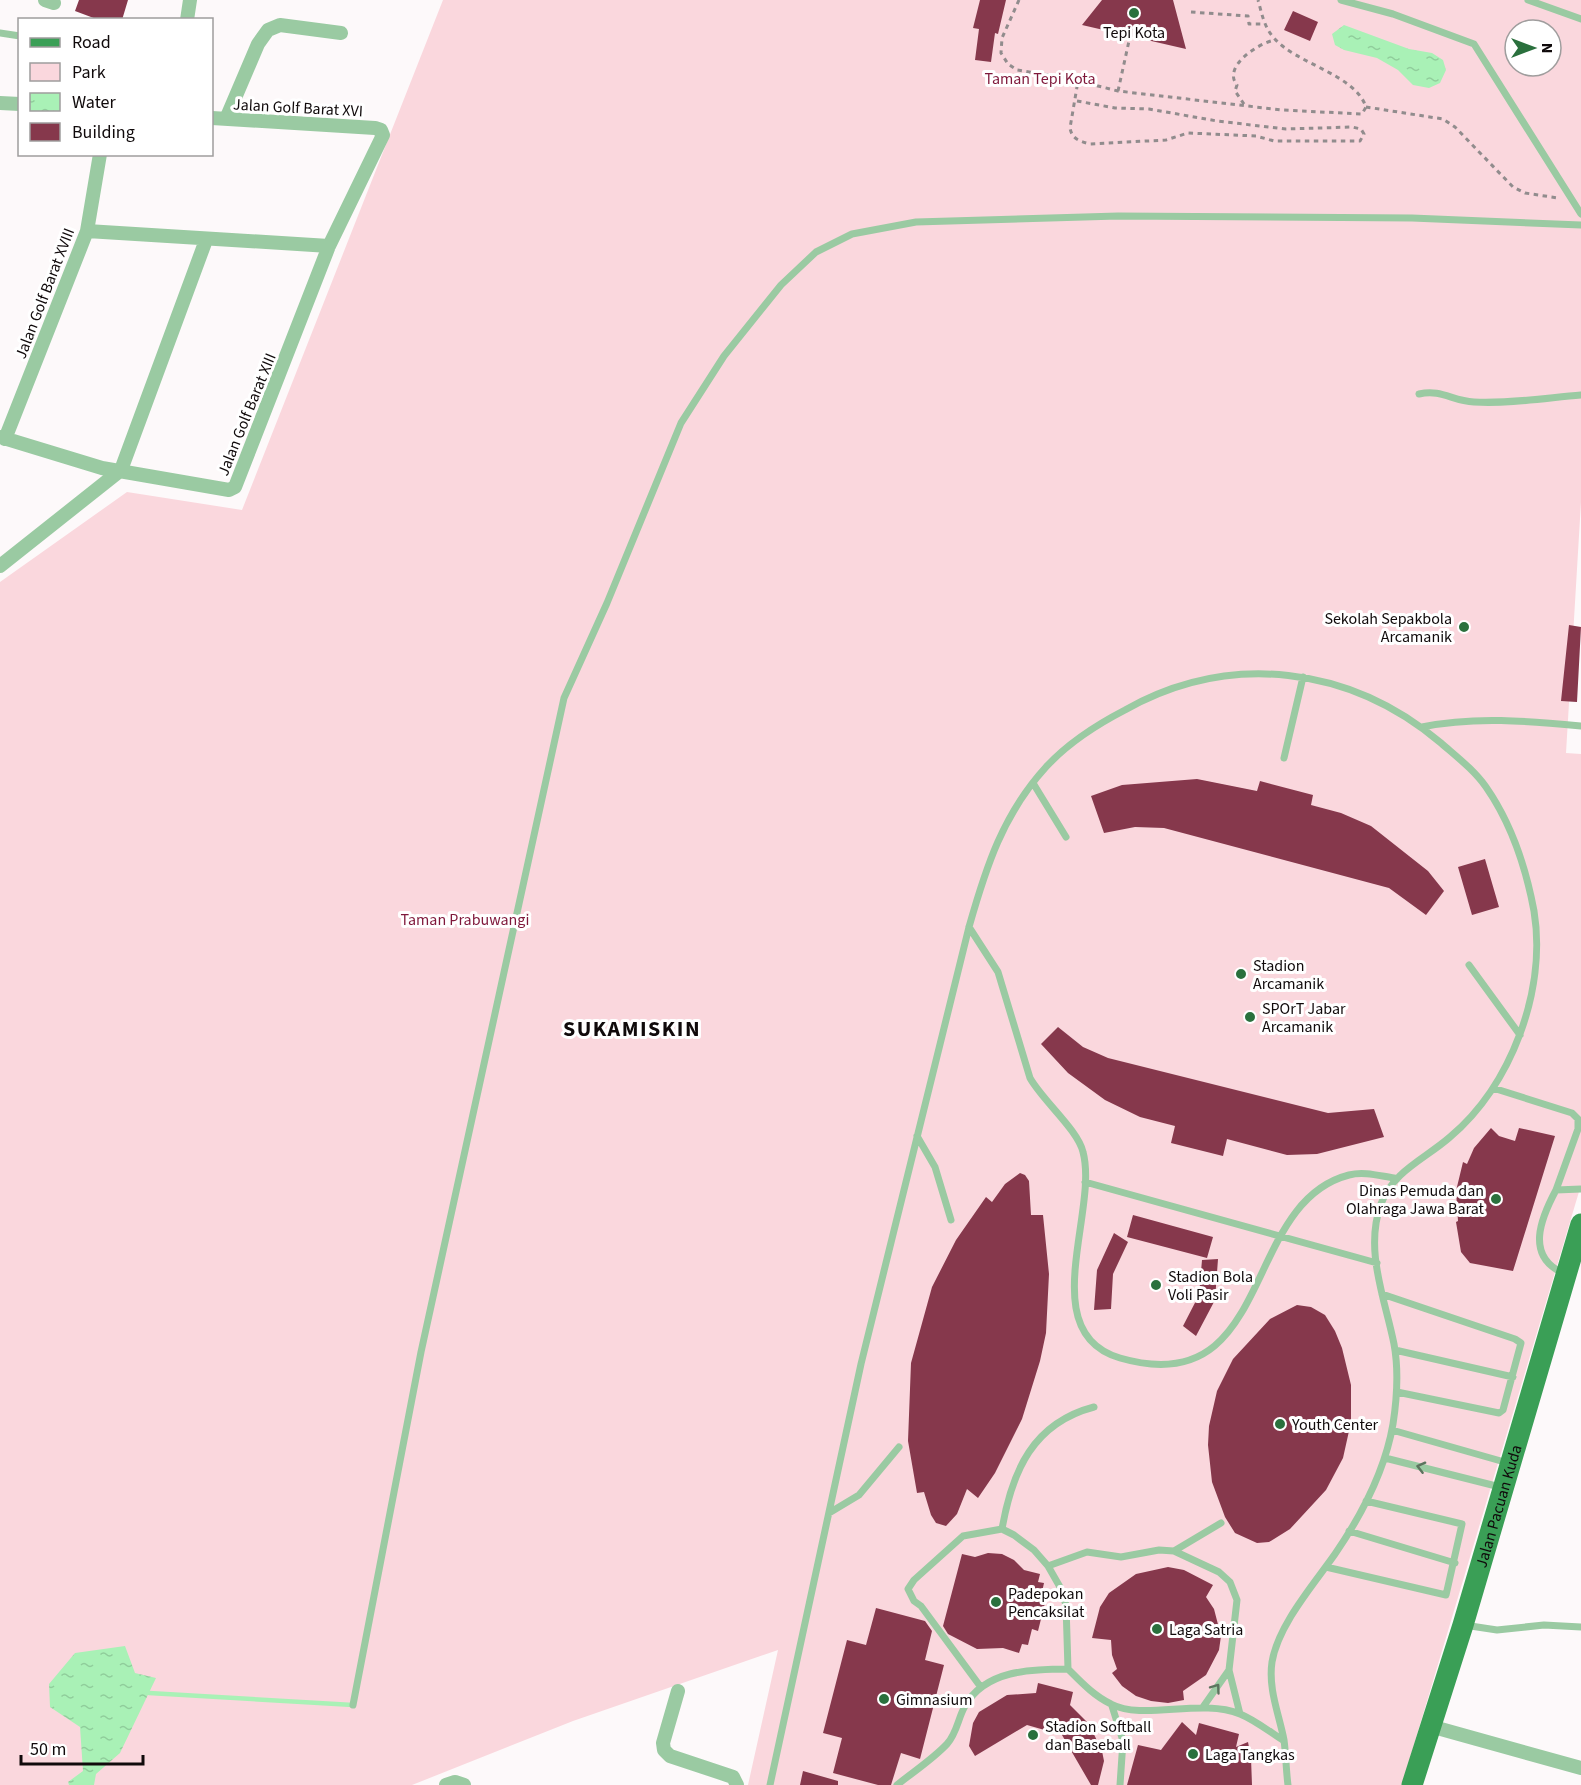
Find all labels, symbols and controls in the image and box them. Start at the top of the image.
marker: Tepi Kota [1127,6,1141,20]
legend [18,18,213,156]
north arrow [1503,18,1563,78]
place label: Tepi Kota [1103,22,1165,44]
text: Road [72,30,111,55]
text: N [1536,43,1558,53]
text: Park [72,60,106,85]
park label: Taman Tepi Kota [985,68,1095,90]
text: Water [72,90,116,115]
street label: Jalan Golf Barat XVI [232,94,363,122]
text: Building [72,120,135,145]
street label: Jalan Golf Barat XVIII [10,225,80,362]
street label: Jalan Golf Barat XIII [212,350,282,479]
place label: Sekolah Sepakbola Arcamanik [1324,608,1452,648]
marker: Sekolah Sepakbola Arcamanik [1457,620,1471,634]
park label: Taman Prabuwangi [401,909,529,931]
place label: Stadion Arcamanik [1253,955,1324,995]
marker: Stadion Arcamanik [1234,967,1248,981]
place label: SPOrT Jabar Arcamanik [1262,998,1346,1038]
marker: SPOrT Jabar Arcamanik [1243,1010,1257,1024]
district label: SUKAMISKIN [563,1013,701,1045]
place label: Dinas Pemuda dan Olahraga Jawa Barat [1346,1180,1485,1220]
marker: Dinas Pemuda dan Olahraga Jawa Barat [1489,1192,1503,1206]
place label: Stadion Bola Voli Pasir [1168,1266,1253,1306]
marker: Stadion Bola Voli Pasir [1149,1278,1163,1292]
place label: Youth Center [1291,1414,1379,1436]
marker: Youth Center [1273,1417,1287,1431]
street label: Jalan Pacuan Kuda [1470,1442,1527,1570]
one-way arrow [1416,1462,1426,1475]
place label: Padepokan Pencaksilat [1008,1583,1085,1623]
marker: Padepokan Pencaksilat [989,1595,1003,1609]
place label: Laga Satria [1169,1619,1243,1641]
marker: Laga Satria [1150,1622,1164,1636]
one-way arrow [1209,1684,1220,1695]
place label: Gimnasium [896,1689,973,1711]
marker: Gimnasium [877,1692,891,1706]
place label: Stadion Softball dan Baseball [1045,1716,1151,1756]
scale bar [21,1728,142,1766]
marker: Stadion Softball dan Baseball [1026,1728,1040,1742]
text: 50 m [30,1737,66,1762]
place label: Laga Tangkas [1205,1744,1295,1766]
marker: Laga Tangkas [1186,1747,1200,1761]

